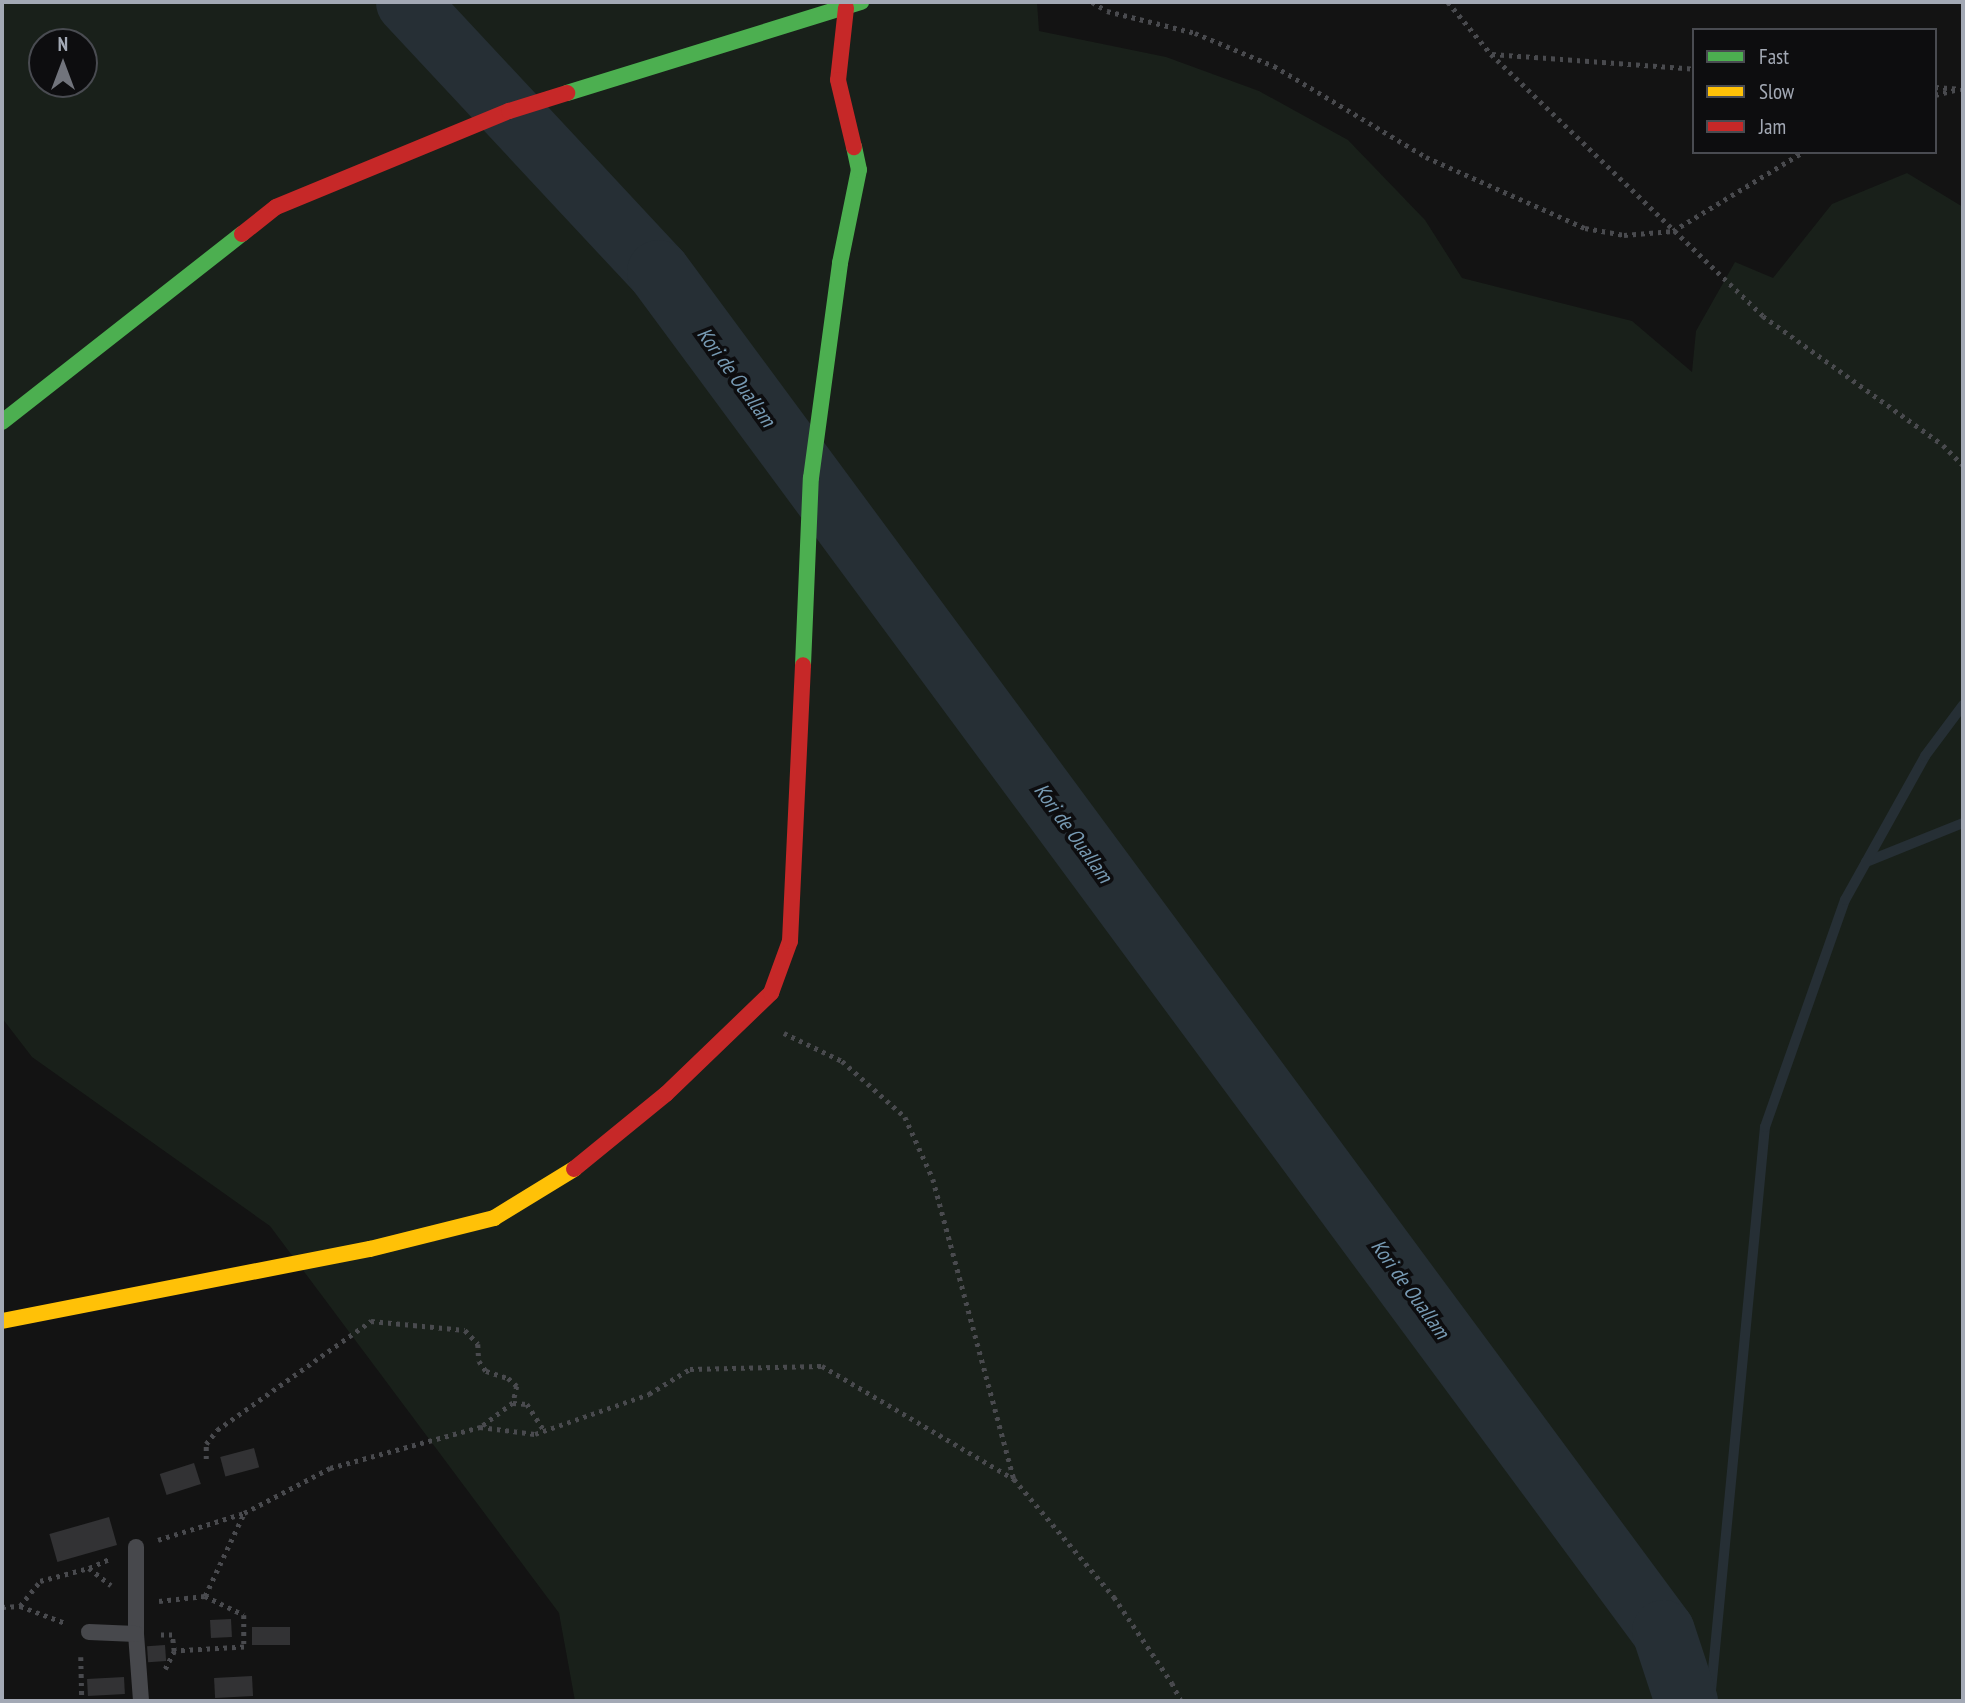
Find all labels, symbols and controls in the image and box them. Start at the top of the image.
north arrow [28,28,98,98]
legend [1692,28,1937,154]
text: N [58,32,68,56]
text: Fast [1759,43,1789,70]
text: Slow [1759,78,1794,105]
text: Jam [1759,113,1786,140]
water label: Kori de Ouallam [692,322,780,432]
water label: Kori de Ouallam [1029,778,1117,888]
water label: Kori de Ouallam [1366,1234,1454,1344]

